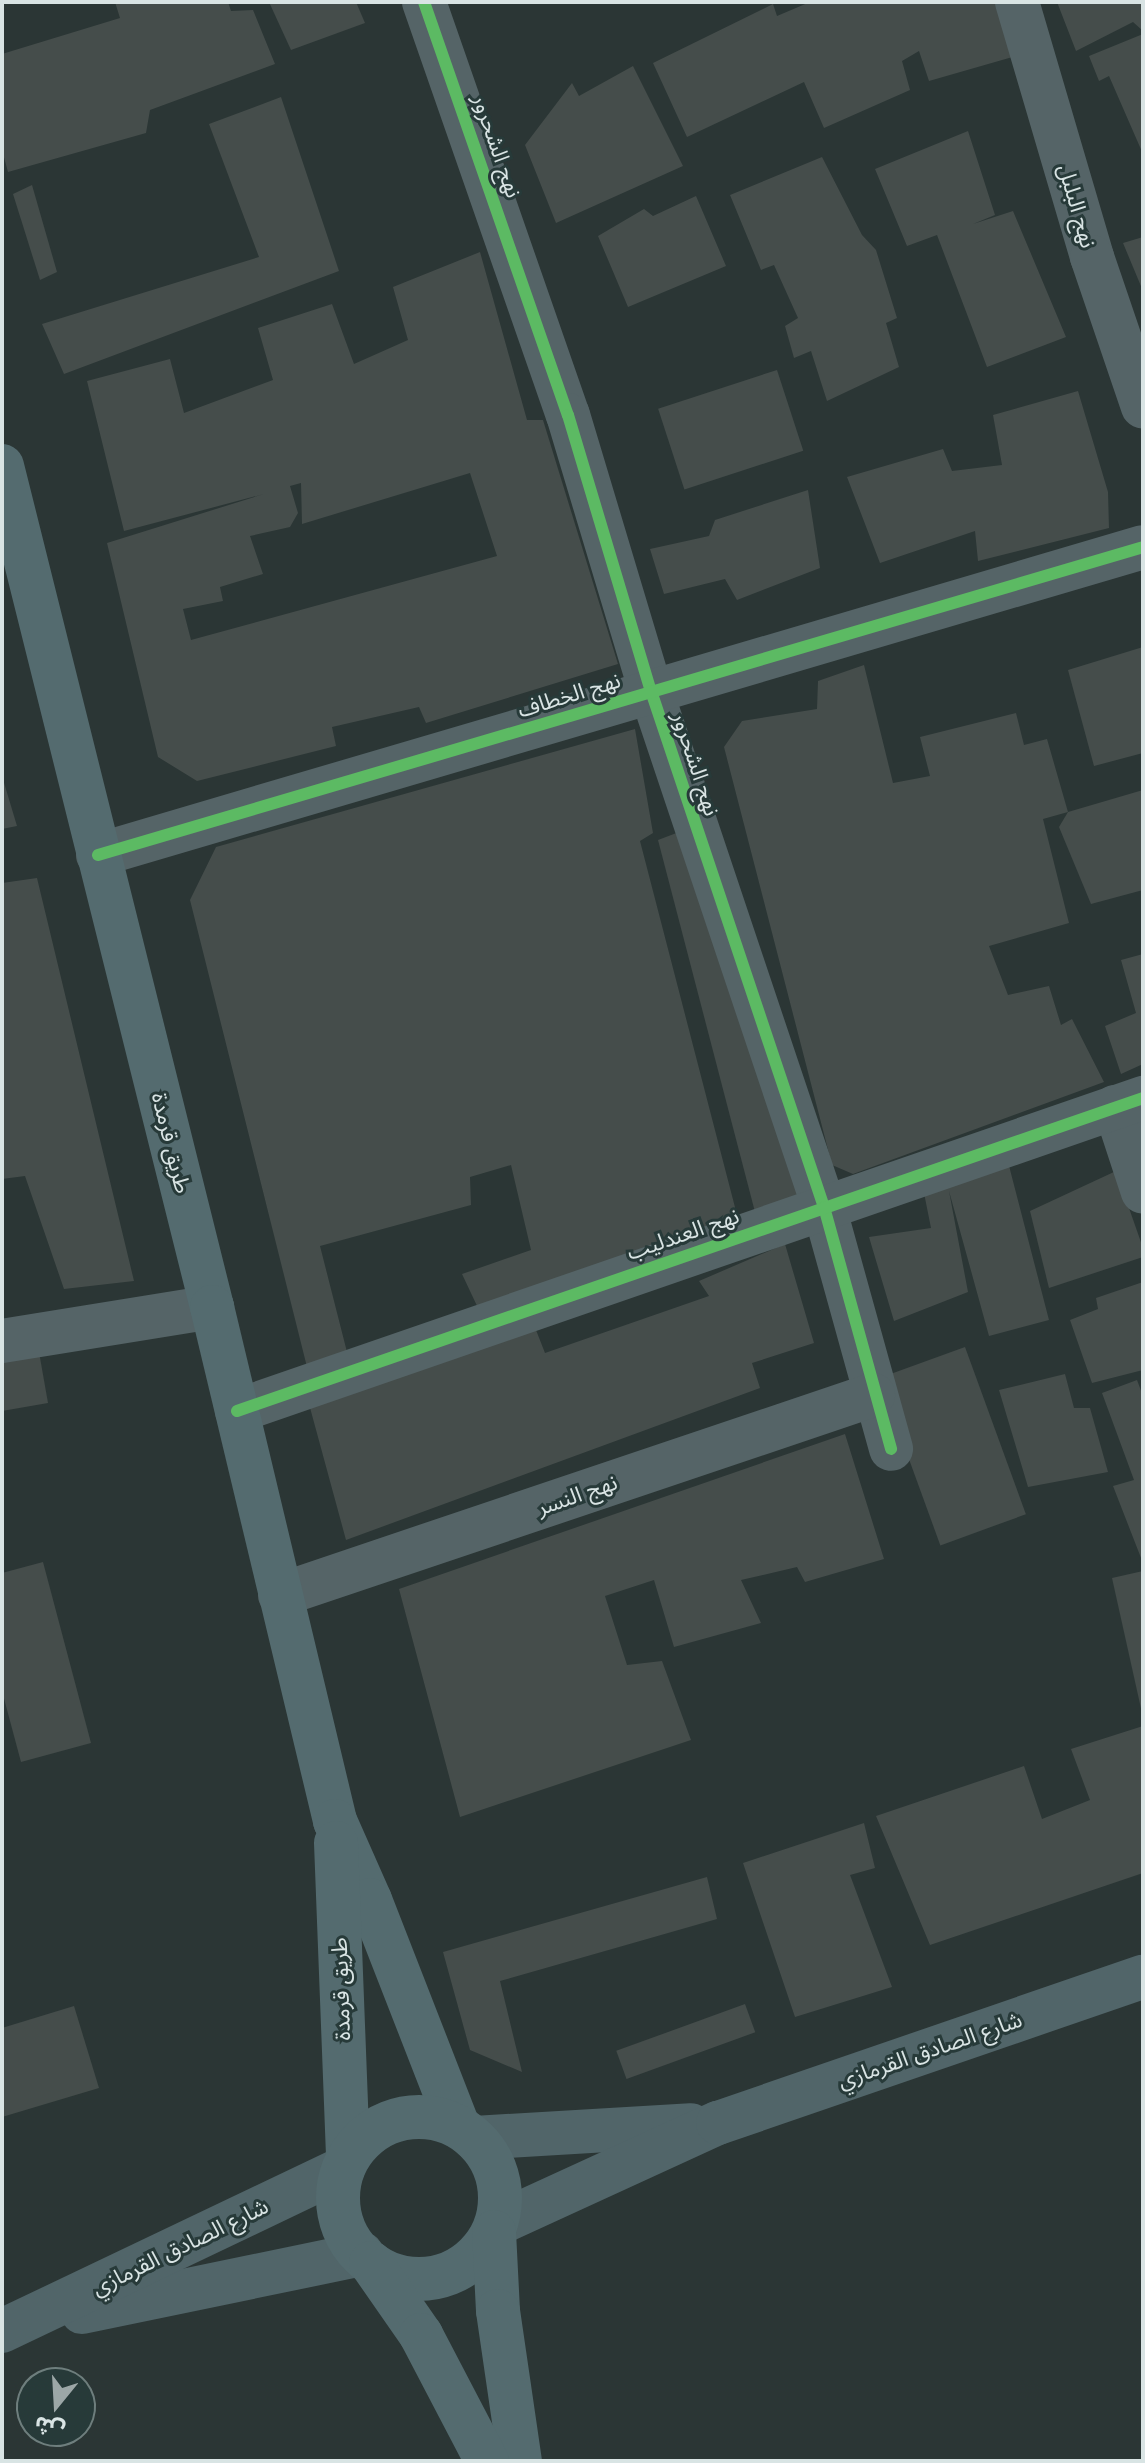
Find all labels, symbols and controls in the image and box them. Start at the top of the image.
street label: نهج الشحرور [467,91,527,201]
street label: نهج البلبل [1052,161,1102,251]
street label: نهج الخطاف [514,667,624,723]
street label: نهج الشحرور [667,709,725,819]
street label: طريق قرمدة [146,1090,196,1196]
street label: نهج العندليب [623,1202,743,1266]
street label: نهج النسر [533,1469,621,1521]
street label: طريق قرمدة [326,1937,356,2041]
street label: شارع الصادق القرمازي [834,2006,1026,2094]
street label: شارع الصادق القرمازي [87,2193,273,2301]
north arrow [16,2367,96,2447]
text: ش [31,2410,68,2446]

